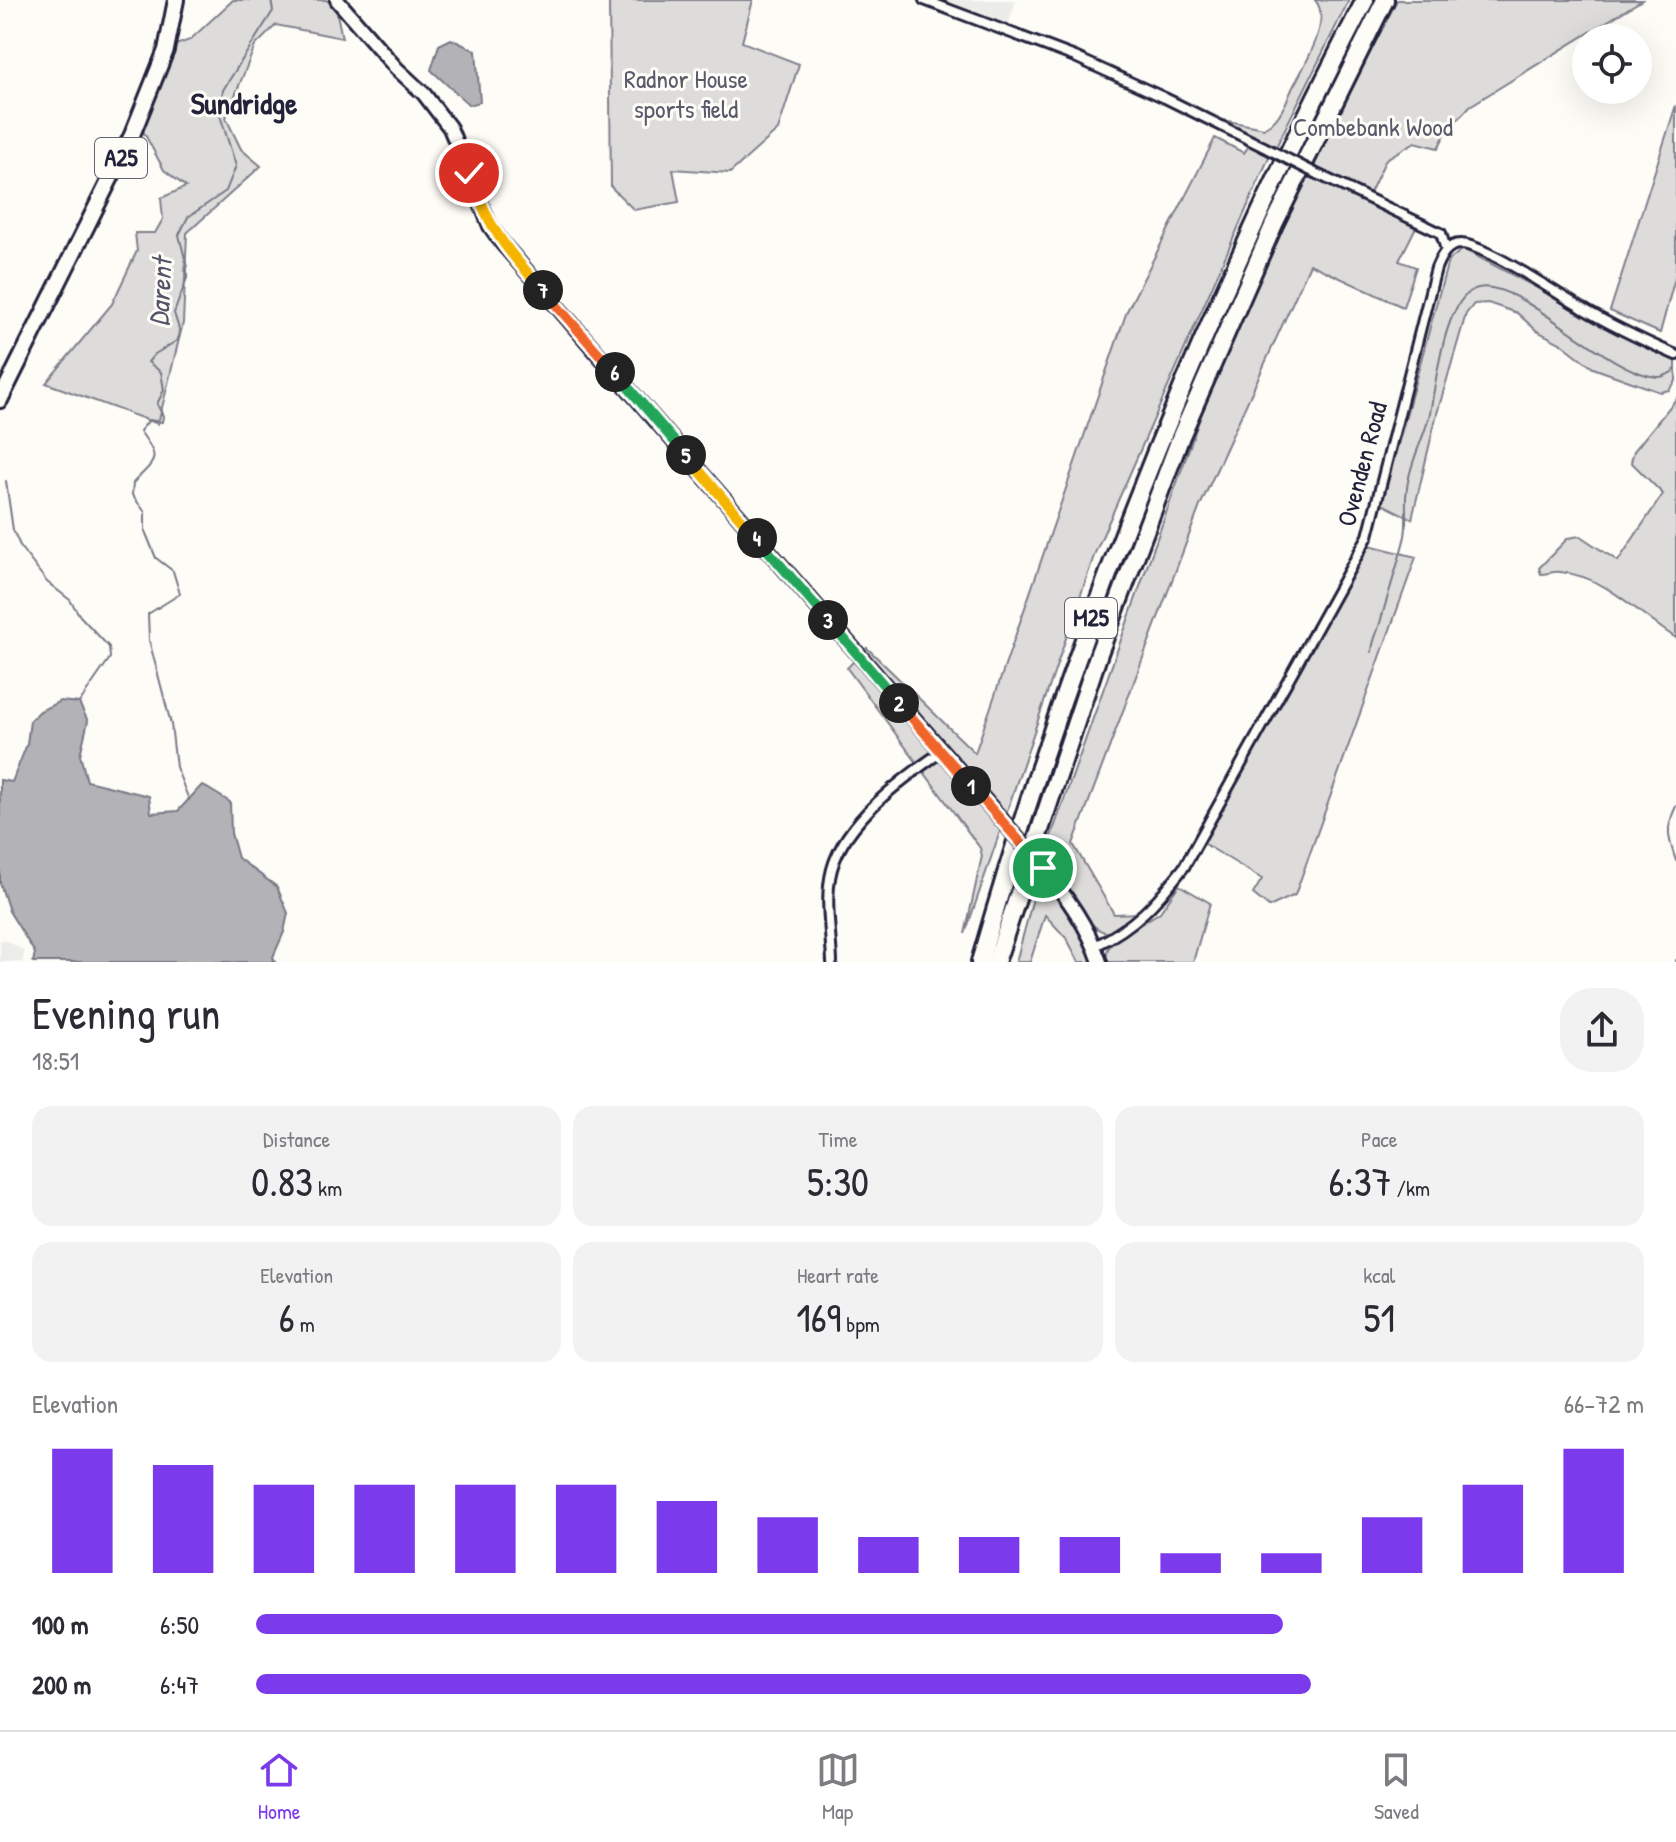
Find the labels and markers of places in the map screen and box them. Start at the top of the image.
pin [435,139,503,207]
pin: 7 [523,270,563,310]
pin: 6 [595,352,635,392]
pin: 5 [666,435,706,475]
pin: 4 [737,518,777,558]
pin: 3 [808,600,848,640]
pin: 2 [879,683,919,723]
pin: 1 [951,766,991,806]
pin [1009,834,1077,902]

